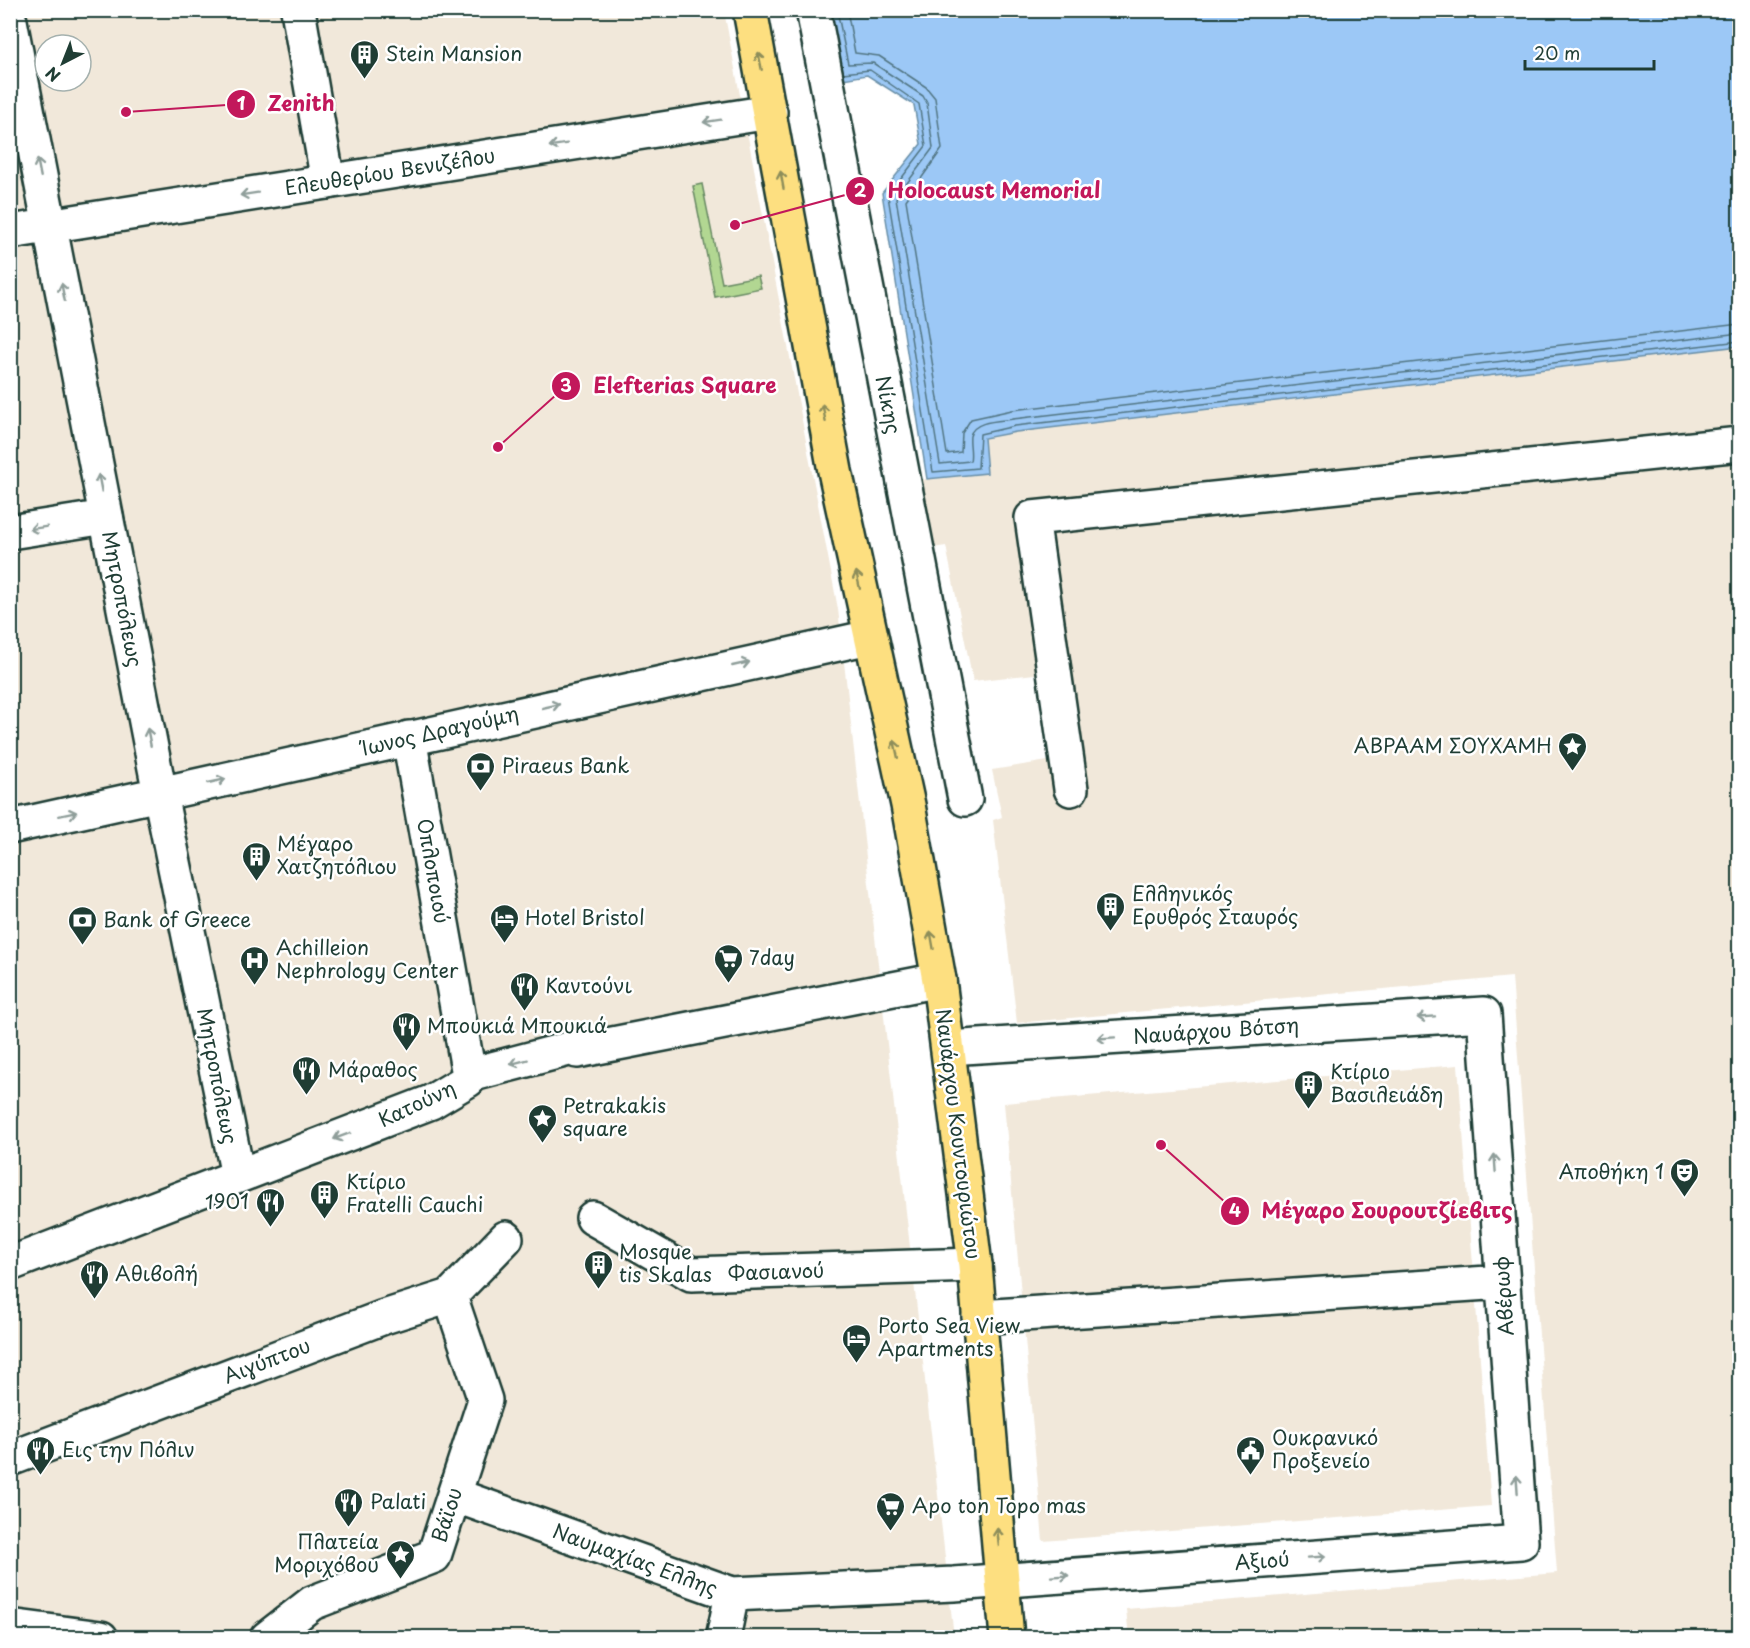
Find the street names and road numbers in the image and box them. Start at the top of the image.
street label: Ελευθερίου Βενιζέλου [283,140,497,202]
street label: Νίκης [869,373,909,437]
street label: Μητροπόλεως [95,528,151,670]
street label: Ίωνος Δραγούμη [355,697,521,763]
street label: Οπλοποιού [410,816,458,926]
street label: Μητροπόλεως [190,1005,246,1147]
street label: Ναυάρχου Κουντουριώτου [929,1007,989,1261]
street label: Ναυάρχου Βότση [1132,1009,1300,1051]
street label: Κατούνη [373,1072,460,1134]
street label: Φασιανού [727,1254,825,1288]
street label: Αβέρωφ [1485,1255,1521,1337]
street label: Αιγύπτου [219,1330,314,1390]
street label: Βάϊου [423,1483,469,1546]
street label: Ναυμαχίας Ελλης [549,1515,722,1603]
street label: Αξιού [1234,1543,1290,1577]

